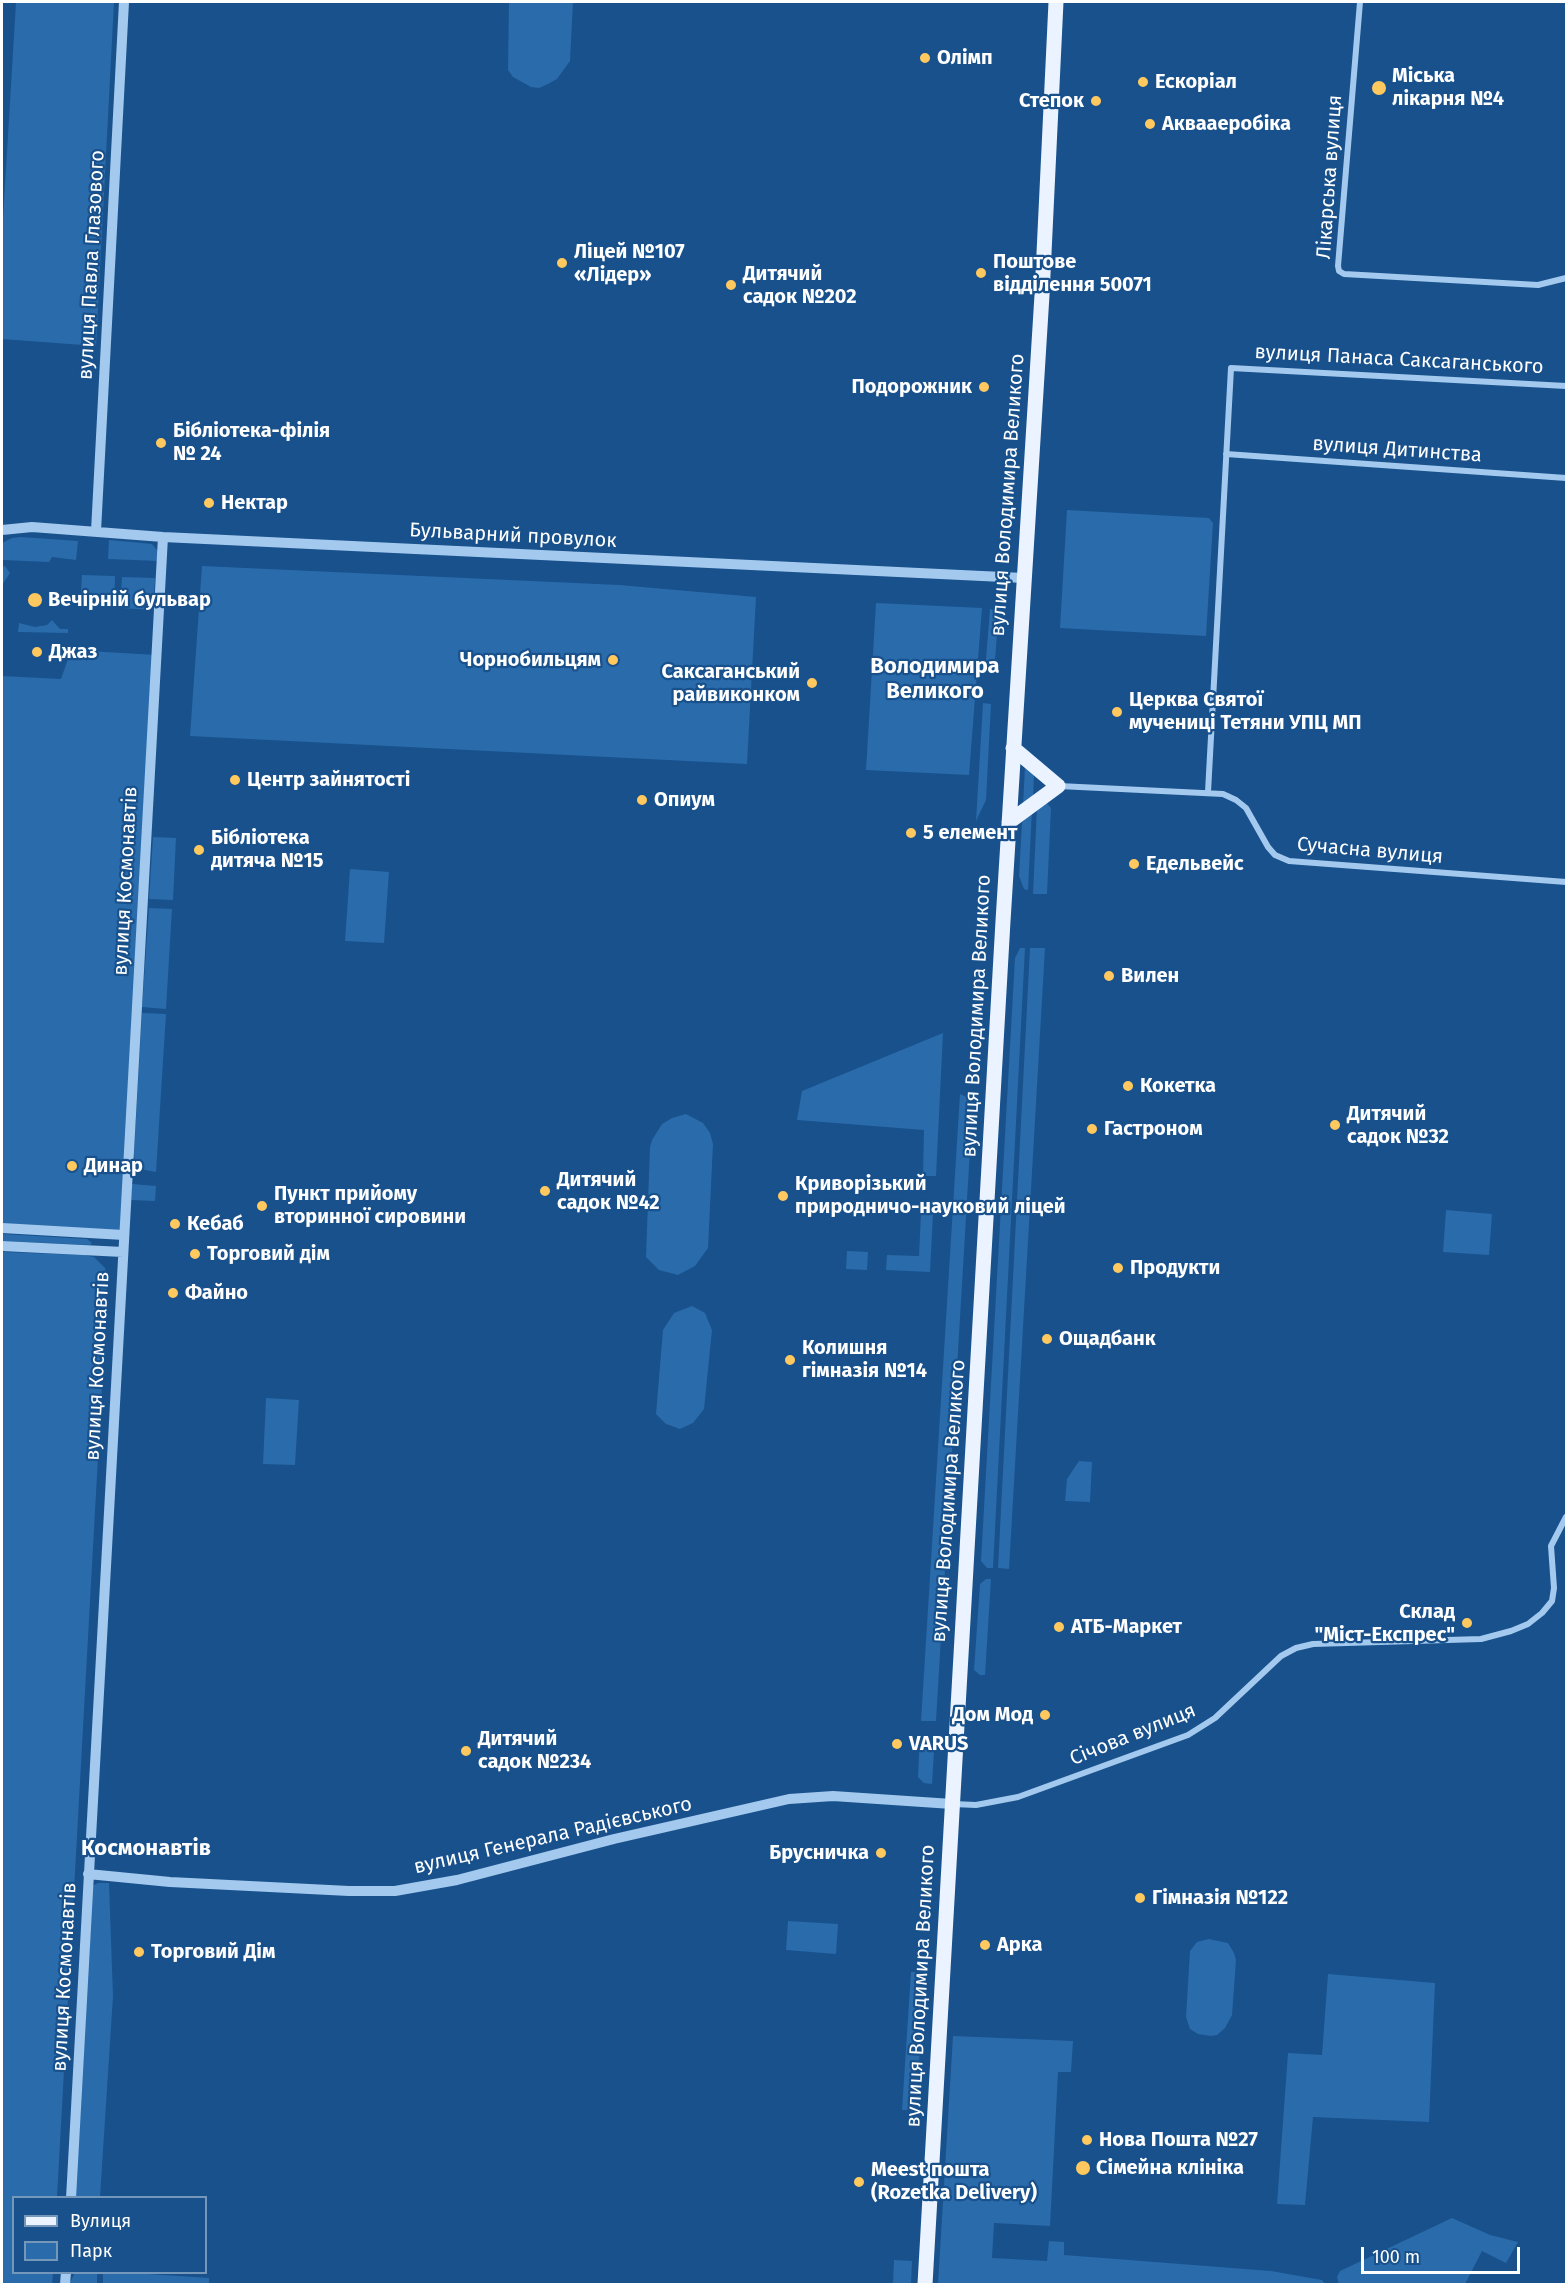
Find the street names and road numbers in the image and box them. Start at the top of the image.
street label: Лікарська вулиця [1312,94,1348,260]
street label: вулиця Павла Глазового [74,149,110,381]
street label: вулиця Панаса Саксаганського [1254,340,1544,380]
street label: вулиця Володимира Великого [986,353,1030,637]
street label: вулиця Дитинства [1311,432,1483,468]
street label: Бульварний провулок [409,519,617,553]
street label: вулиця Космонавтів [109,786,143,976]
street label: Сучасна вулиця [1296,833,1444,869]
street label: вулиця Володимира Великого [958,874,996,1158]
street label: вулиця Космонавтів [81,1271,115,1461]
street label: вулиця Володимира Великого [927,1359,971,1643]
street label: Січова вулиця [1067,1699,1199,1771]
street label: вулиця Генерала Радієвського [412,1792,694,1880]
street label: вулиця Володимира Великого [902,1844,940,2128]
street label: вулиця Космонавтів [48,1882,82,2072]

